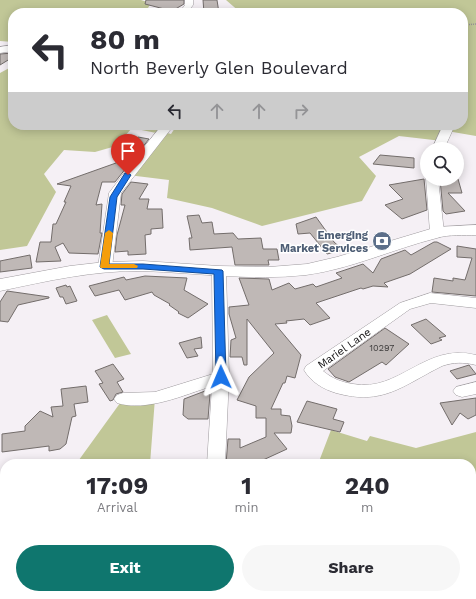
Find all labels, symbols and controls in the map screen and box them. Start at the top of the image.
text: 80 m [90,23,160,56]
icon: left [24,24,76,76]
text: North Beverly Glen Boulevard [90,57,348,78]
icon: left [164,100,186,122]
icon: ahead [206,100,228,122]
icon: ahead [248,100,270,122]
icon: right [290,100,312,122]
pin [111,134,145,175]
icon: arrive [117,140,139,162]
map controls [420,142,464,186]
button: search [420,142,464,186]
place label: Emerging Market Services [280,229,369,255]
bank icon: Emerging Market Services [371,230,393,252]
street label: Mariel Lane [315,325,373,372]
house number: 10297 [370,343,394,353]
position arrow [200,356,242,398]
text: 17:09 [86,472,148,500]
text: 1 [241,472,252,500]
text: 240 [345,472,390,500]
text: Arrival [97,500,138,515]
text: min [235,500,258,515]
text: m [361,500,373,515]
button: Exit [16,545,234,591]
button: Share [242,545,460,591]

